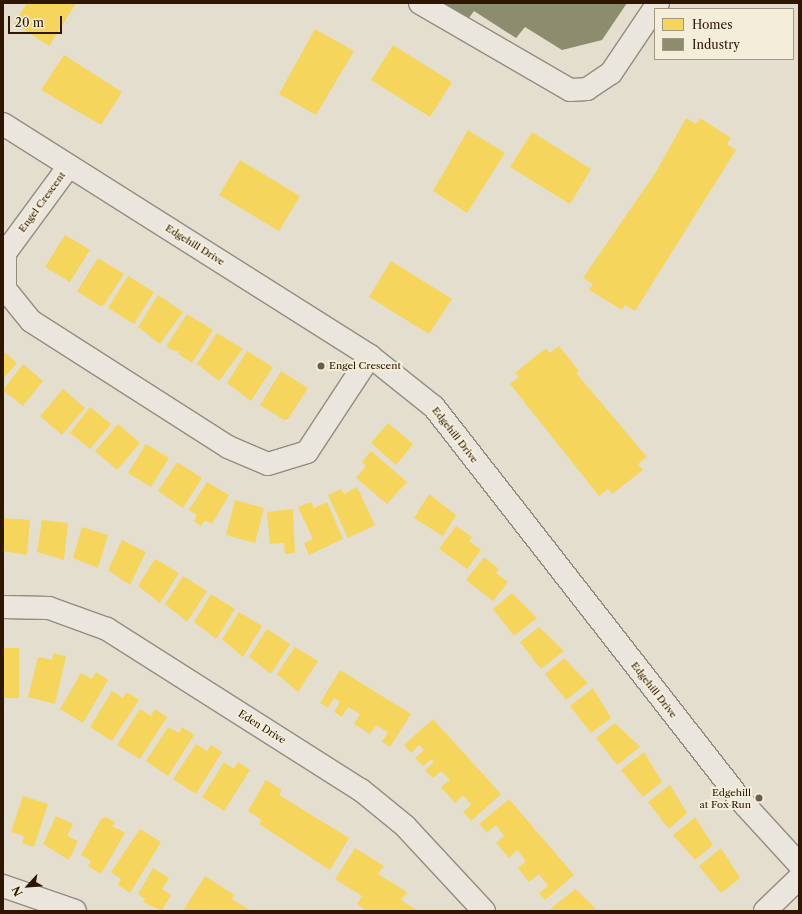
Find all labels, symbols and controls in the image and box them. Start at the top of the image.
scale bar [10,8,64,34]
legend [654,8,794,60]
text: 20 m [15,15,44,30]
text: Homes [692,17,732,32]
text: Industry [692,37,740,52]
street label: Engel Crescent [16,169,68,235]
street label: Edgehill Drive [163,222,227,268]
place label: Engel Crescent [329,360,401,372]
marker: Engel Crescent [316,361,326,371]
street label: Edgehill Drive [429,405,481,465]
street label: Edgehill Drive [628,660,680,720]
street label: Eden Drive [236,708,288,746]
place label: Edgehill at Fox Run [699,786,751,810]
marker: Edgehill at Fox Run [754,793,764,803]
north arrow [8,866,48,906]
text: N [9,884,26,899]

